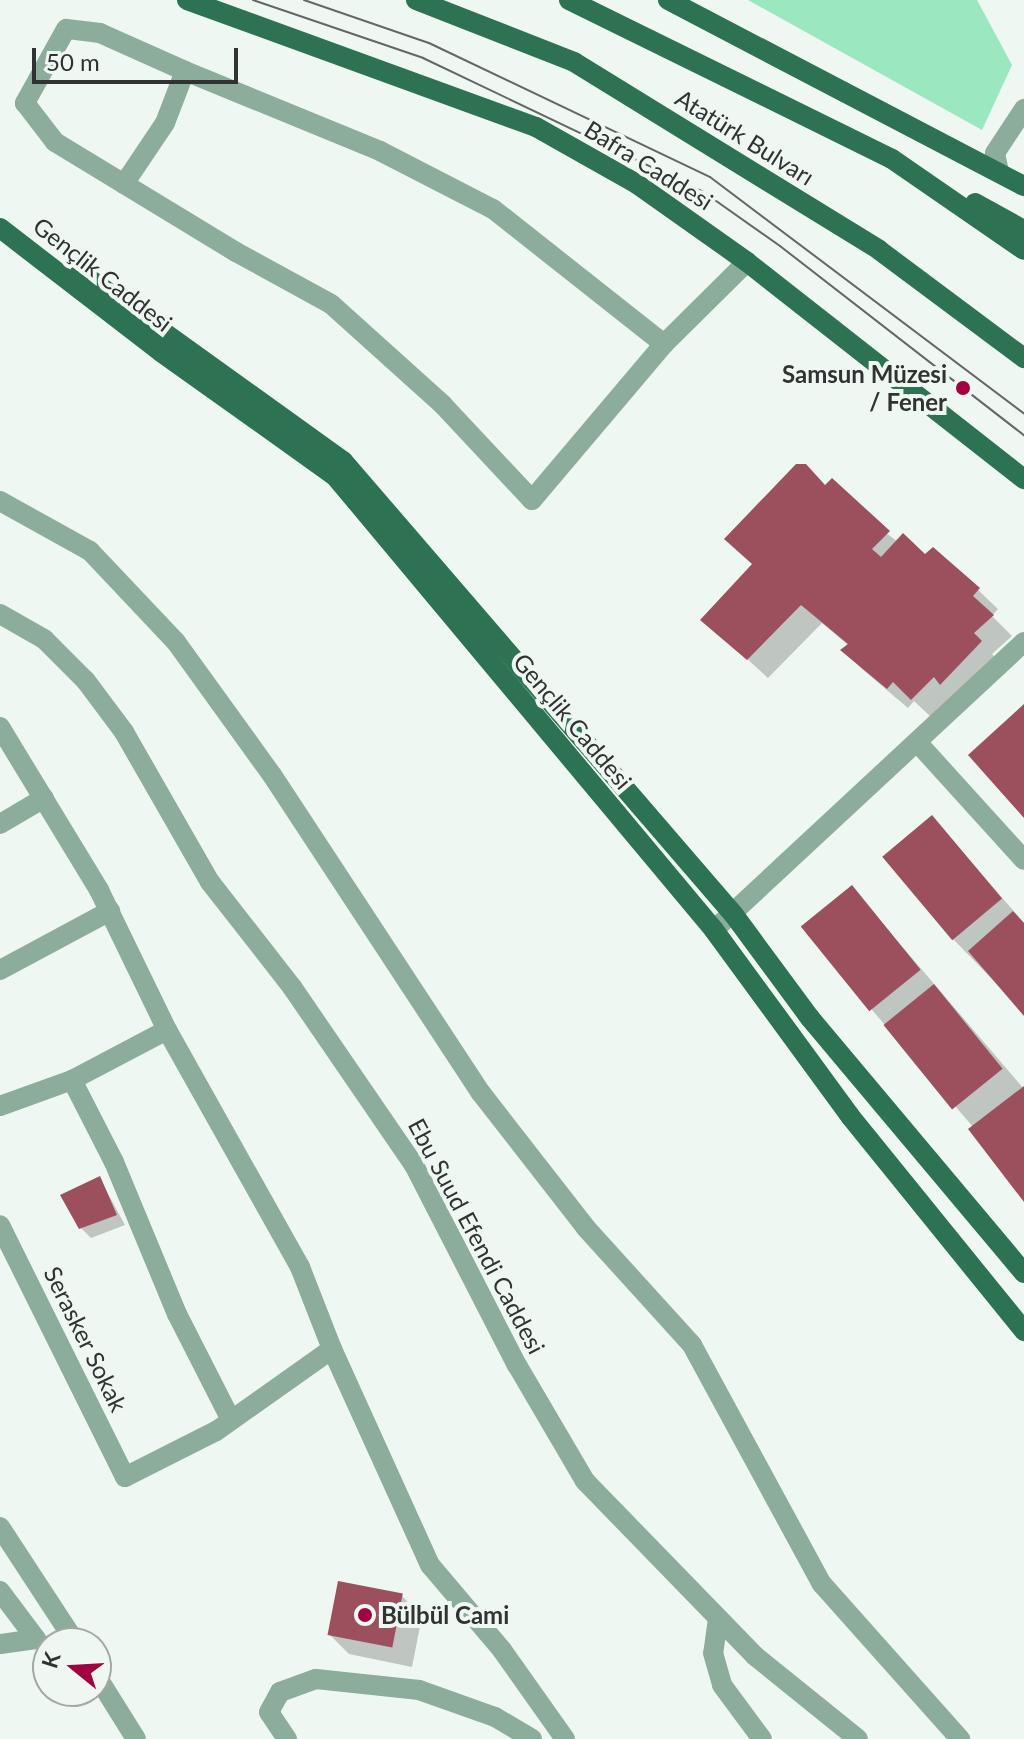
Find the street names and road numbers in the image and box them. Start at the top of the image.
street label: Atatürk Bulvarı [670,83,820,191]
street label: Bafra Caddesi [580,114,718,216]
street label: Gençlik Caddesi [28,211,178,337]
street label: Gençlik Caddesi [508,647,638,795]
street label: Ebu Suud Efendi Caddesi [403,1113,551,1359]
street label: Serasker Sokak [38,1261,134,1417]

